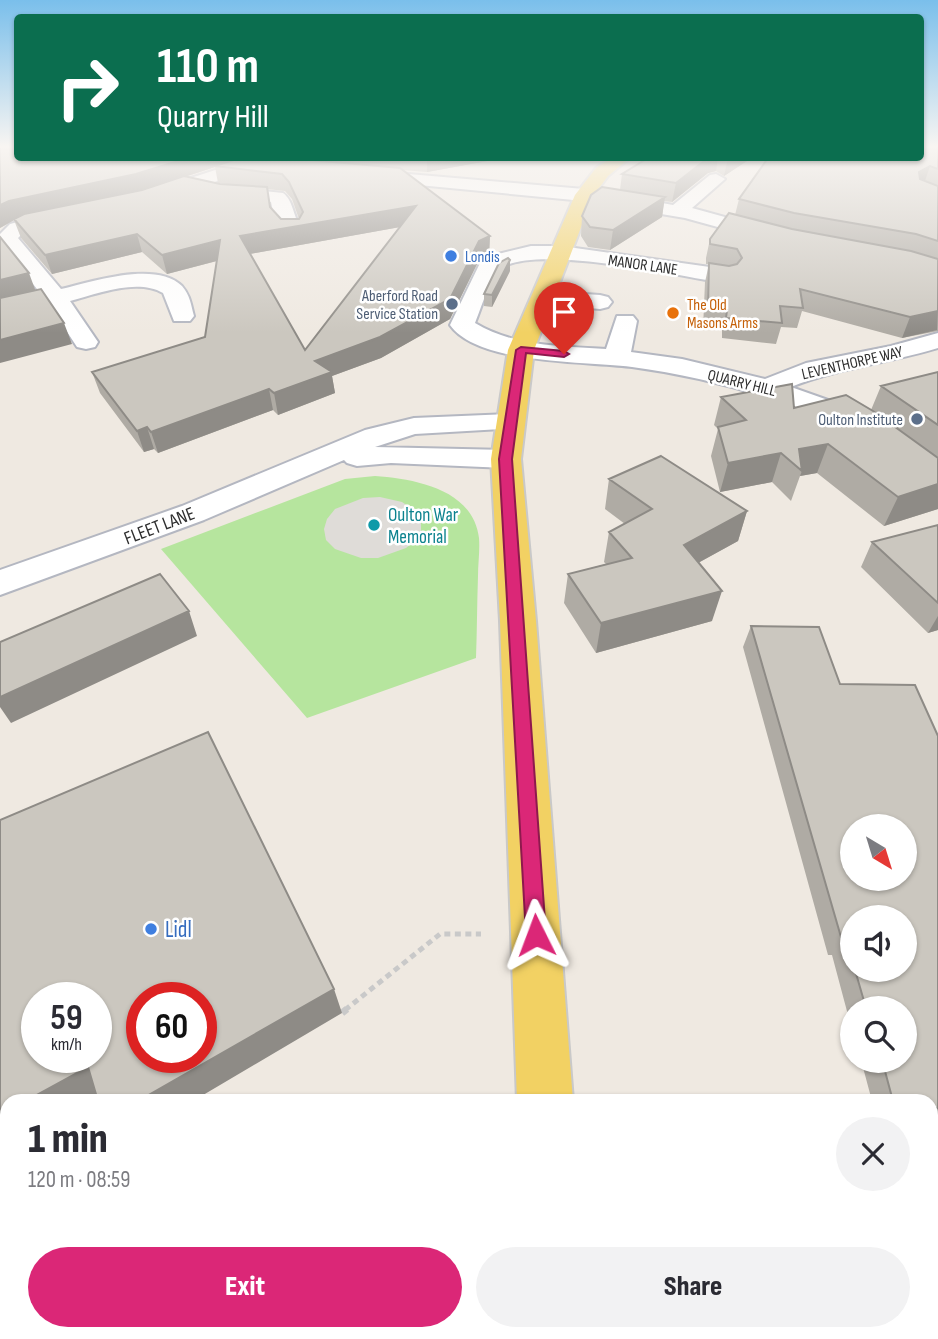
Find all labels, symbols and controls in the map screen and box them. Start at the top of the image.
text: 110 m [157,38,259,97]
icon: right [42,42,133,133]
text: Quarry Hill [157,98,269,137]
marker: Londis [443,248,459,264]
place label: Londis [465,248,500,267]
street label: MANOR LANE [607,251,679,280]
pin [534,282,594,354]
place label: Aberford Road Service Station [356,287,438,324]
icon: arrive [545,293,583,331]
marker: Aberford Road Service Station [444,296,460,312]
place label: The Old Masons Arms [687,296,758,333]
marker: The Old Masons Arms [665,305,681,321]
street label: LEVENTHORPE WAY [800,343,905,384]
street label: QUARRY HILL [706,366,778,401]
place label: Oulton Institute [818,411,903,430]
marker: Oulton Institute [909,411,925,427]
street label: FLEET LANE [121,502,198,550]
place label: Oulton War Memorial [388,504,459,549]
marker: Oulton War Memorial [366,517,382,533]
north arrow [840,814,917,891]
map controls [840,814,917,1073]
position arrow [499,898,573,972]
button: sound [840,905,917,982]
place label: Lidl [165,916,192,944]
marker: Lidl [143,921,159,937]
speed limit sign: 60 [126,982,217,1073]
button: search [840,996,917,1073]
text: 59 [51,997,82,1040]
text: km/h [51,1034,82,1055]
text: 1 min [28,1114,108,1165]
button: close [836,1117,910,1191]
text: 120 m · 08:59 [28,1166,130,1194]
button: Exit [28,1247,462,1327]
button: Share [476,1247,910,1327]

